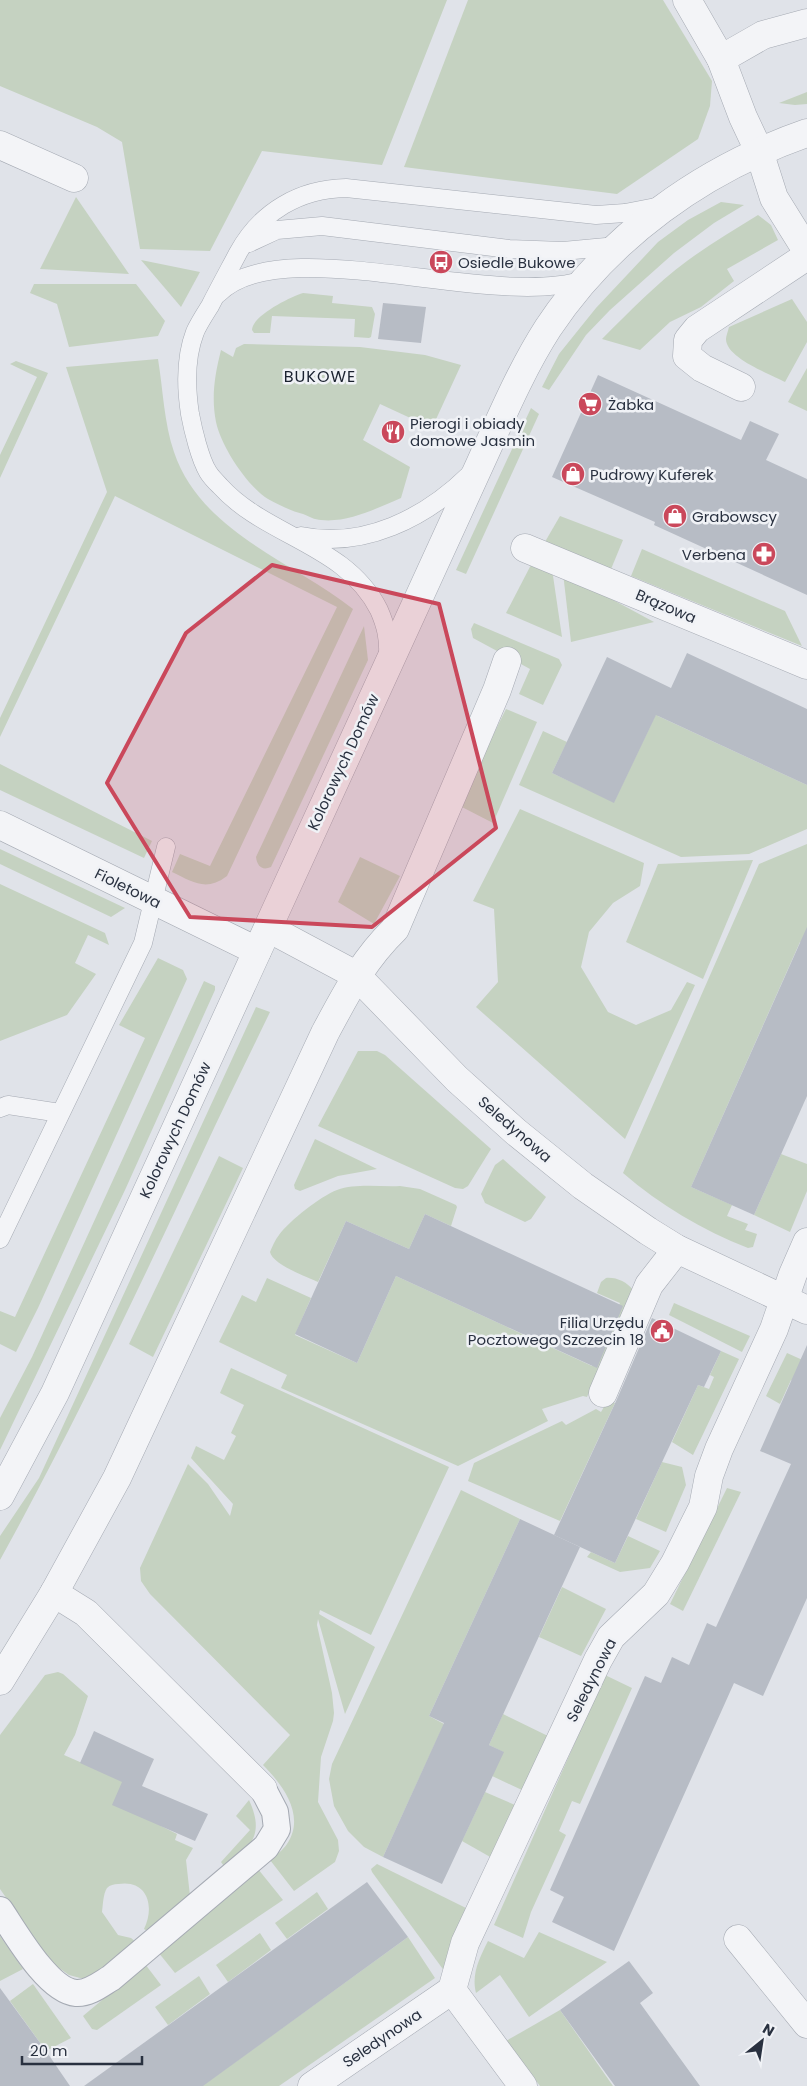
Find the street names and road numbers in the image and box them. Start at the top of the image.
street label: Brązowa [633,584,699,628]
street label: Kolorowych Domów [302,690,384,834]
street label: Fioletowa [91,863,165,913]
street label: Kolorowych Domów [134,1058,216,1202]
street label: Seledynowa [474,1091,556,1167]
street label: Seledynowa [561,1635,621,1725]
street label: Seledynowa [338,2004,426,2072]

